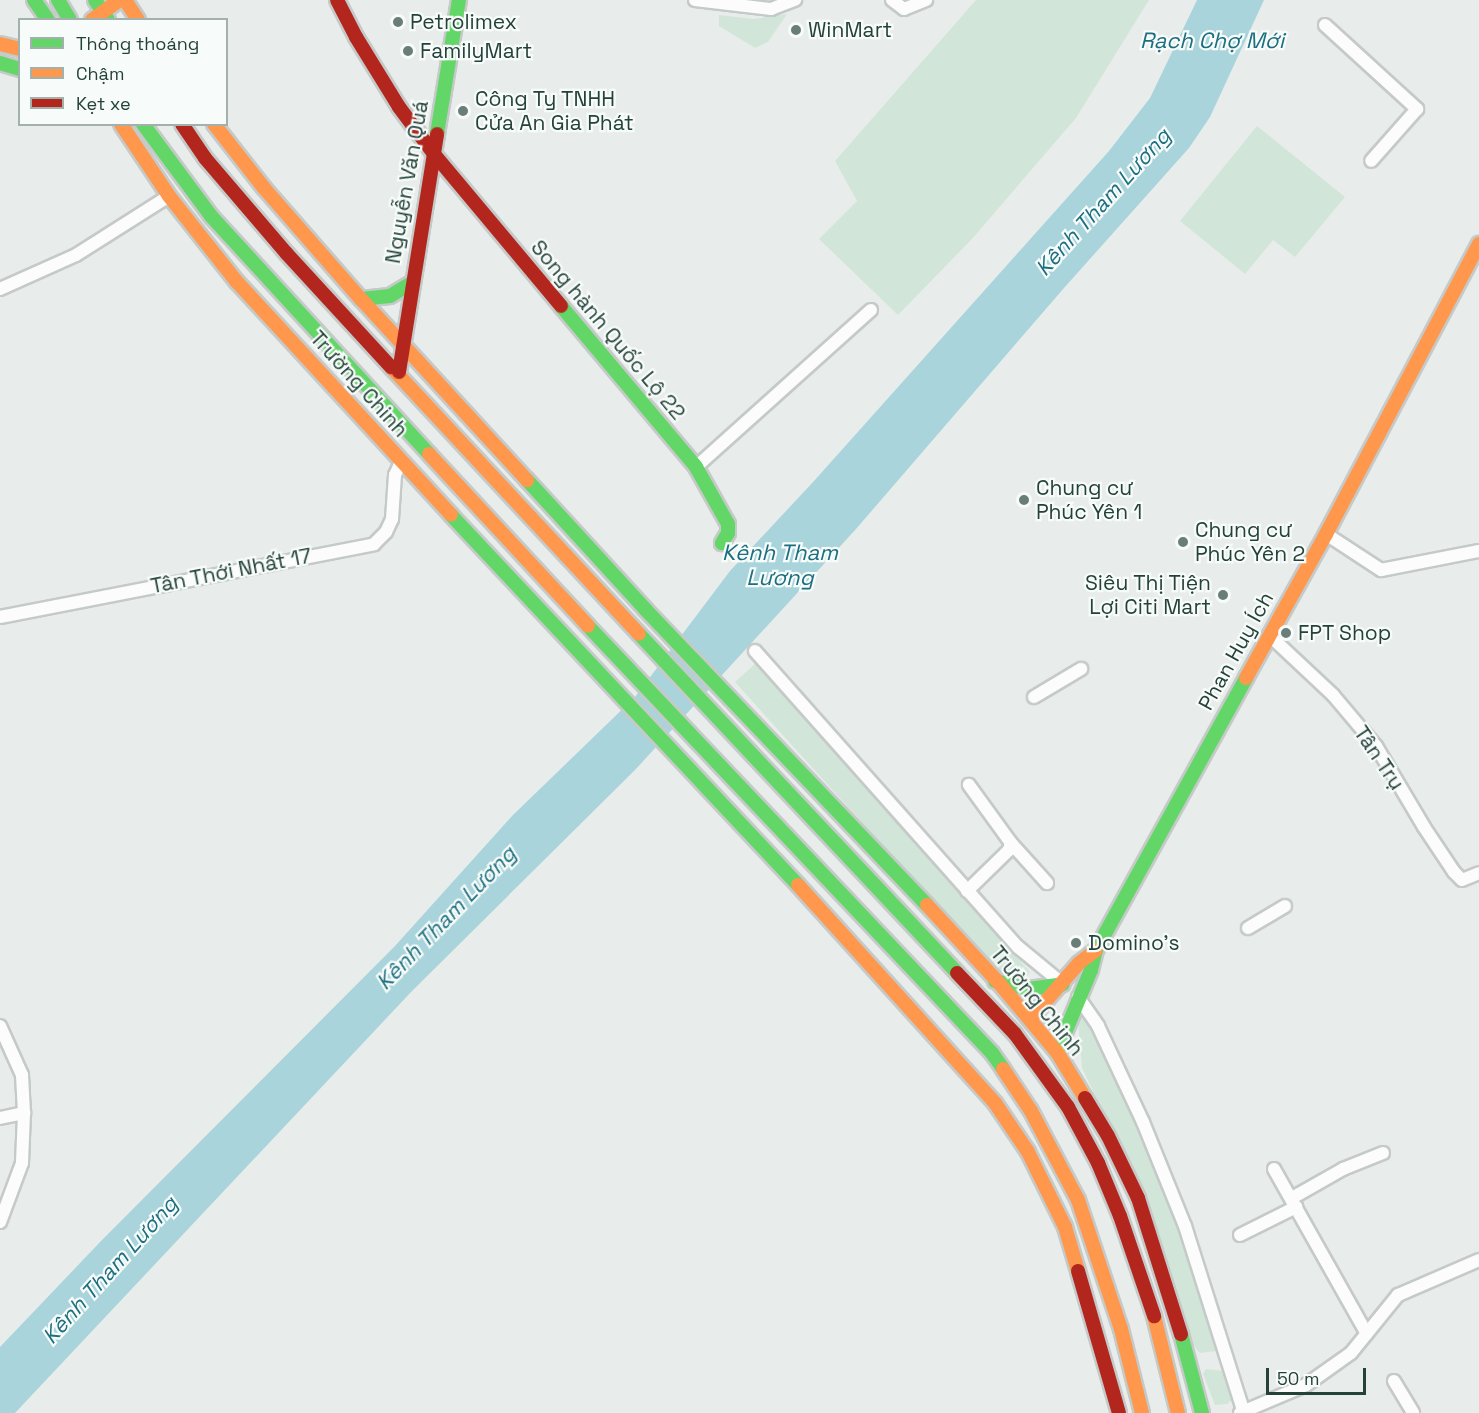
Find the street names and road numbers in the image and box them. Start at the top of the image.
street label: Nguyễn Văn Quá [380,98,434,266]
street label: Song hành Quốc Lộ 22 [526,235,690,425]
street label: Trường Chinh [305,326,413,442]
street label: Tân Thới Nhất 17 [148,543,314,599]
street label: Phan Huy Ích [1193,587,1279,715]
street label: Tân Trụ [1348,721,1410,795]
street label: Trường Chinh [985,941,1089,1061]

